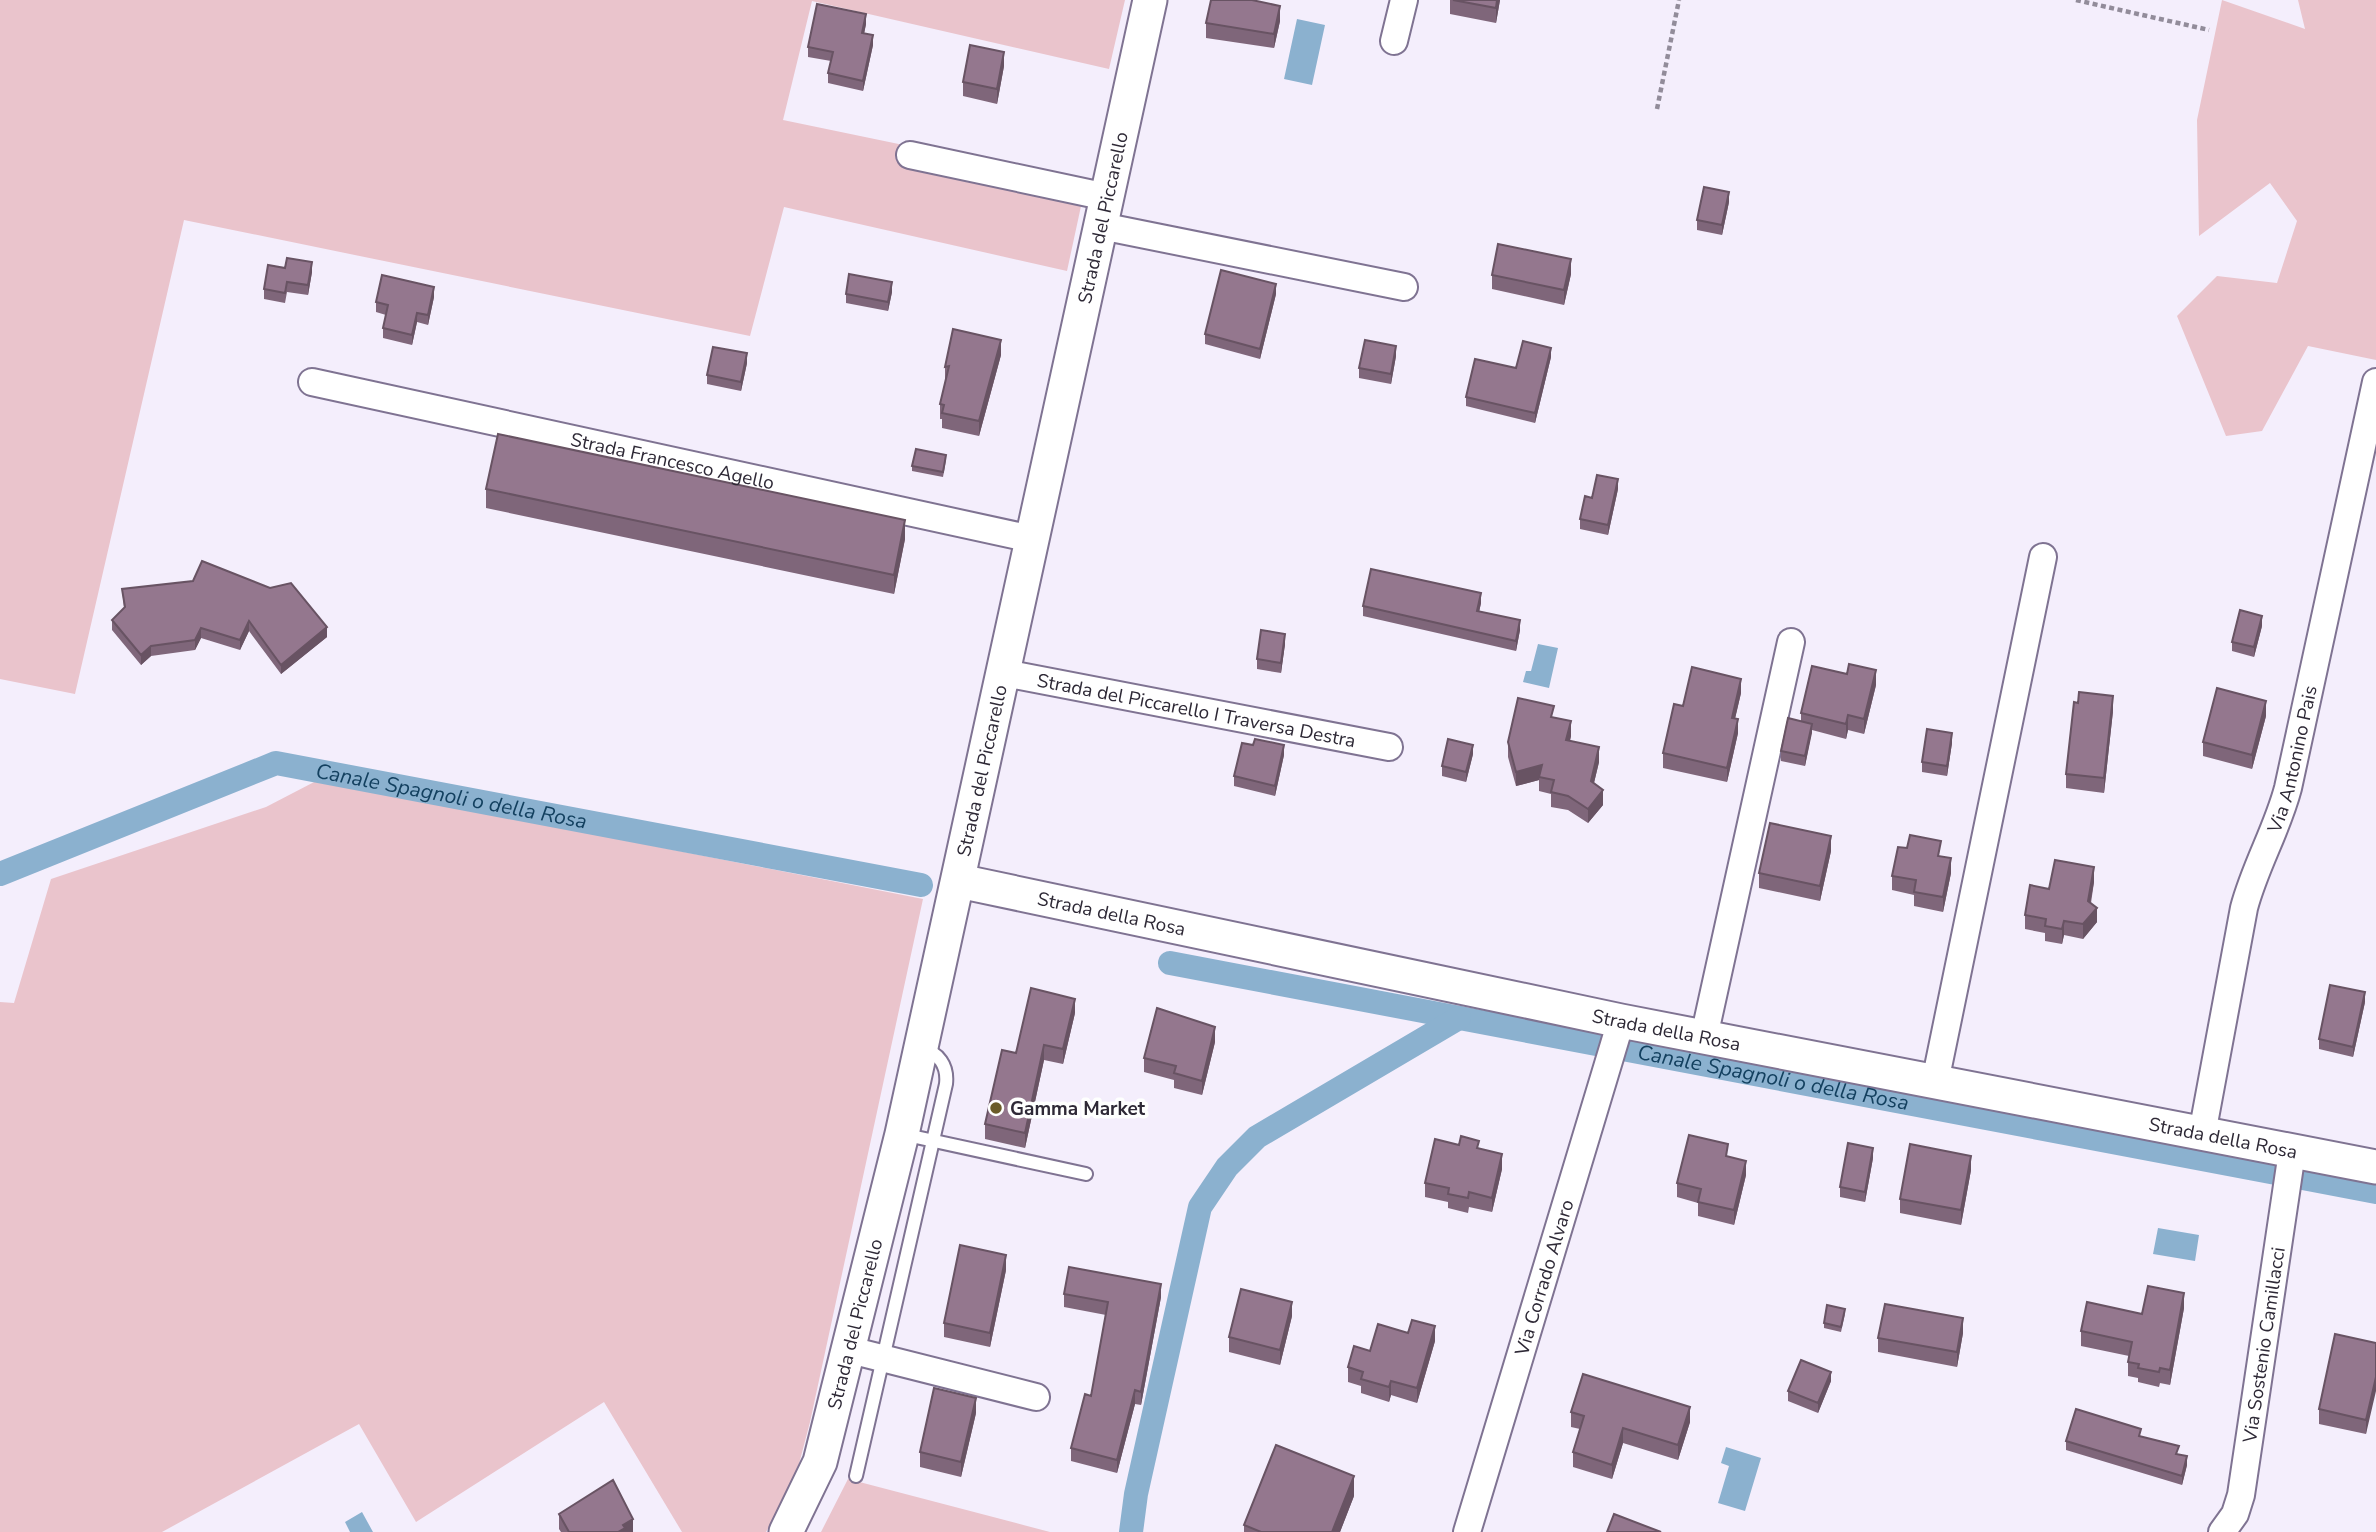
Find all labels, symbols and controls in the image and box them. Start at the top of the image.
street label: Strada del Piccarello [1072,129,1135,306]
street label: Strada Francesco Agello [568,427,777,496]
street label: Strada del Piccarello I Traversa Destra [1035,668,1358,754]
street label: Strada del Piccarello [951,682,1014,859]
street label: Via Antonino Pais [2261,683,2324,838]
water label: Canale Spagnoli o della Rosa [313,757,589,836]
street label: Strada della Rosa [1035,886,1188,943]
street label: Strada della Rosa [1590,1003,1743,1058]
water label: Canale Spagnoli o della Rosa [1635,1038,1911,1117]
place label: Gamma Market [1010,1096,1146,1122]
marker: Gamma Market [988,1100,1004,1116]
street label: Strada della Rosa [2146,1111,2300,1166]
street label: Via Corrado Alvaro [1509,1196,1580,1360]
street label: Strada del Piccarello [822,1236,889,1412]
street label: Via Sostenio Camillacci [2237,1245,2292,1446]

